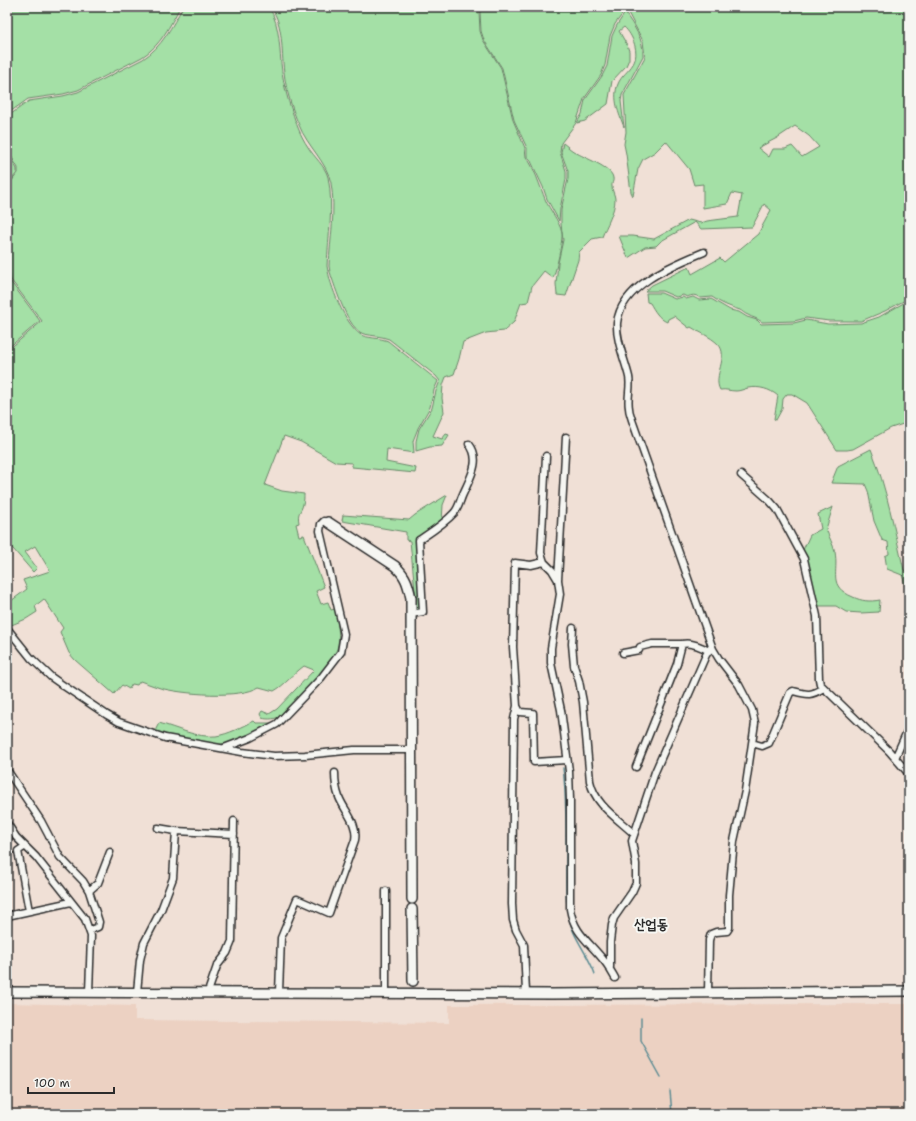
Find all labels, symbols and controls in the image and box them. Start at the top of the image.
district label: 산업동 [634,915,668,933]
scale bar [28,1069,114,1095]
text: 100 m [34,1075,70,1091]

